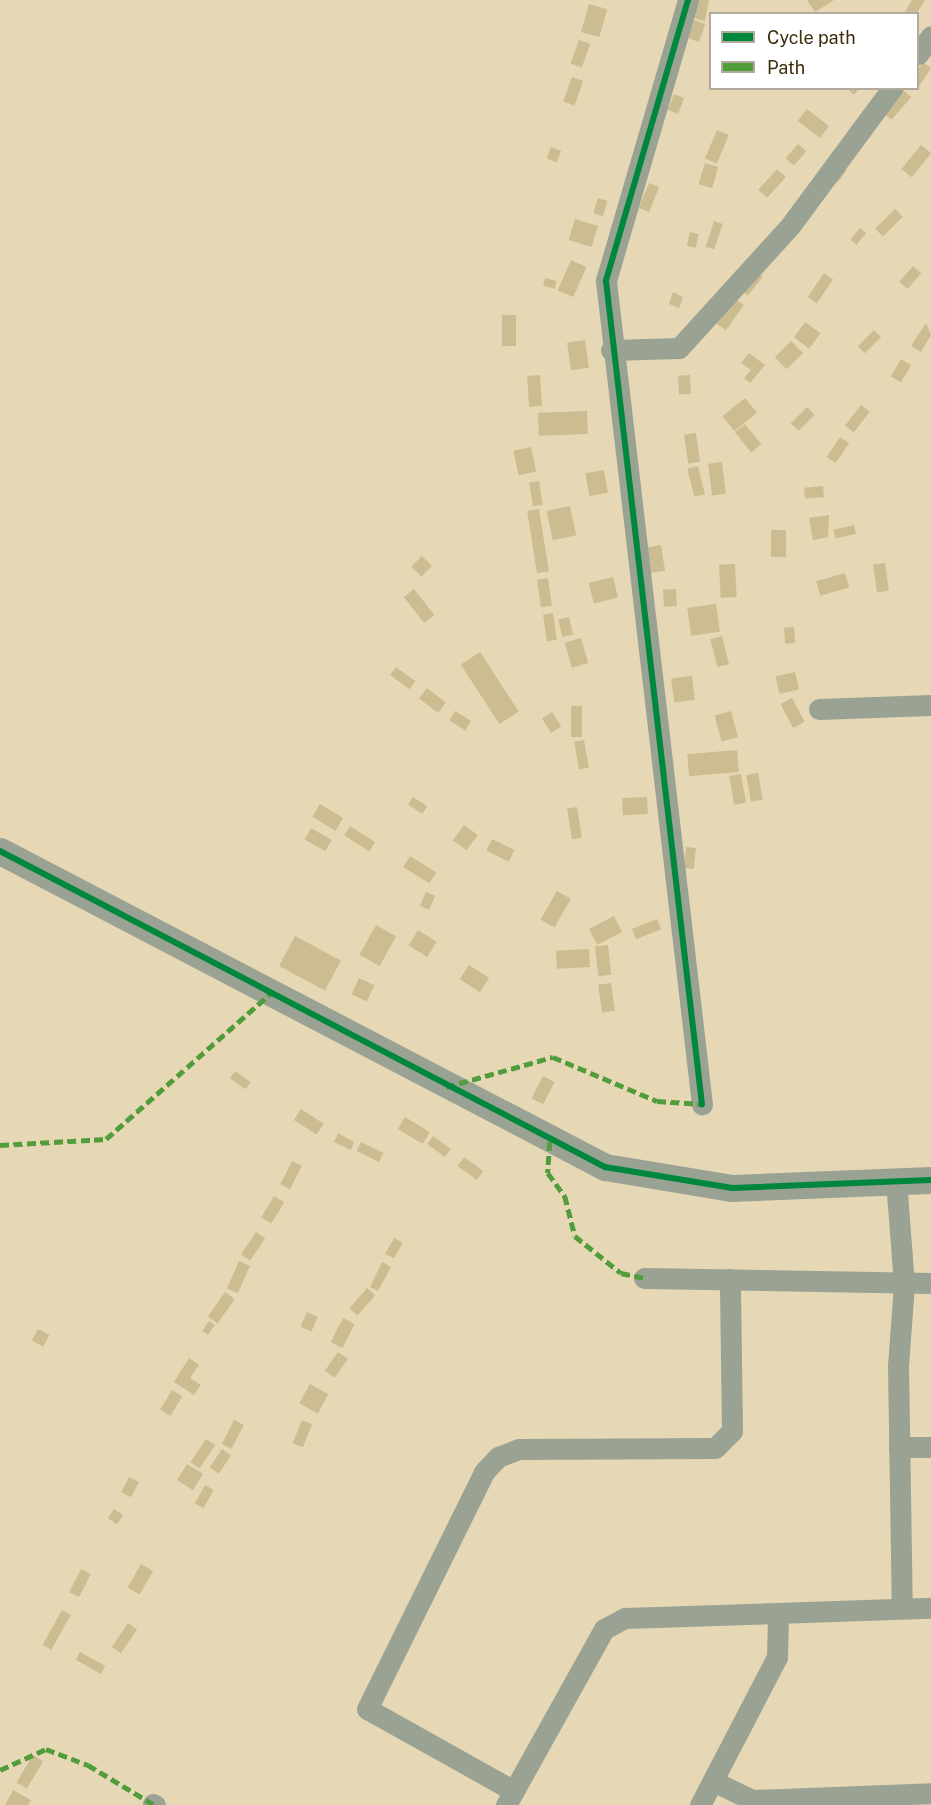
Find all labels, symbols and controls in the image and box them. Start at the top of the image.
legend [709,12,919,90]
text: Cycle path [767,27,856,48]
text: Path [767,57,805,78]

